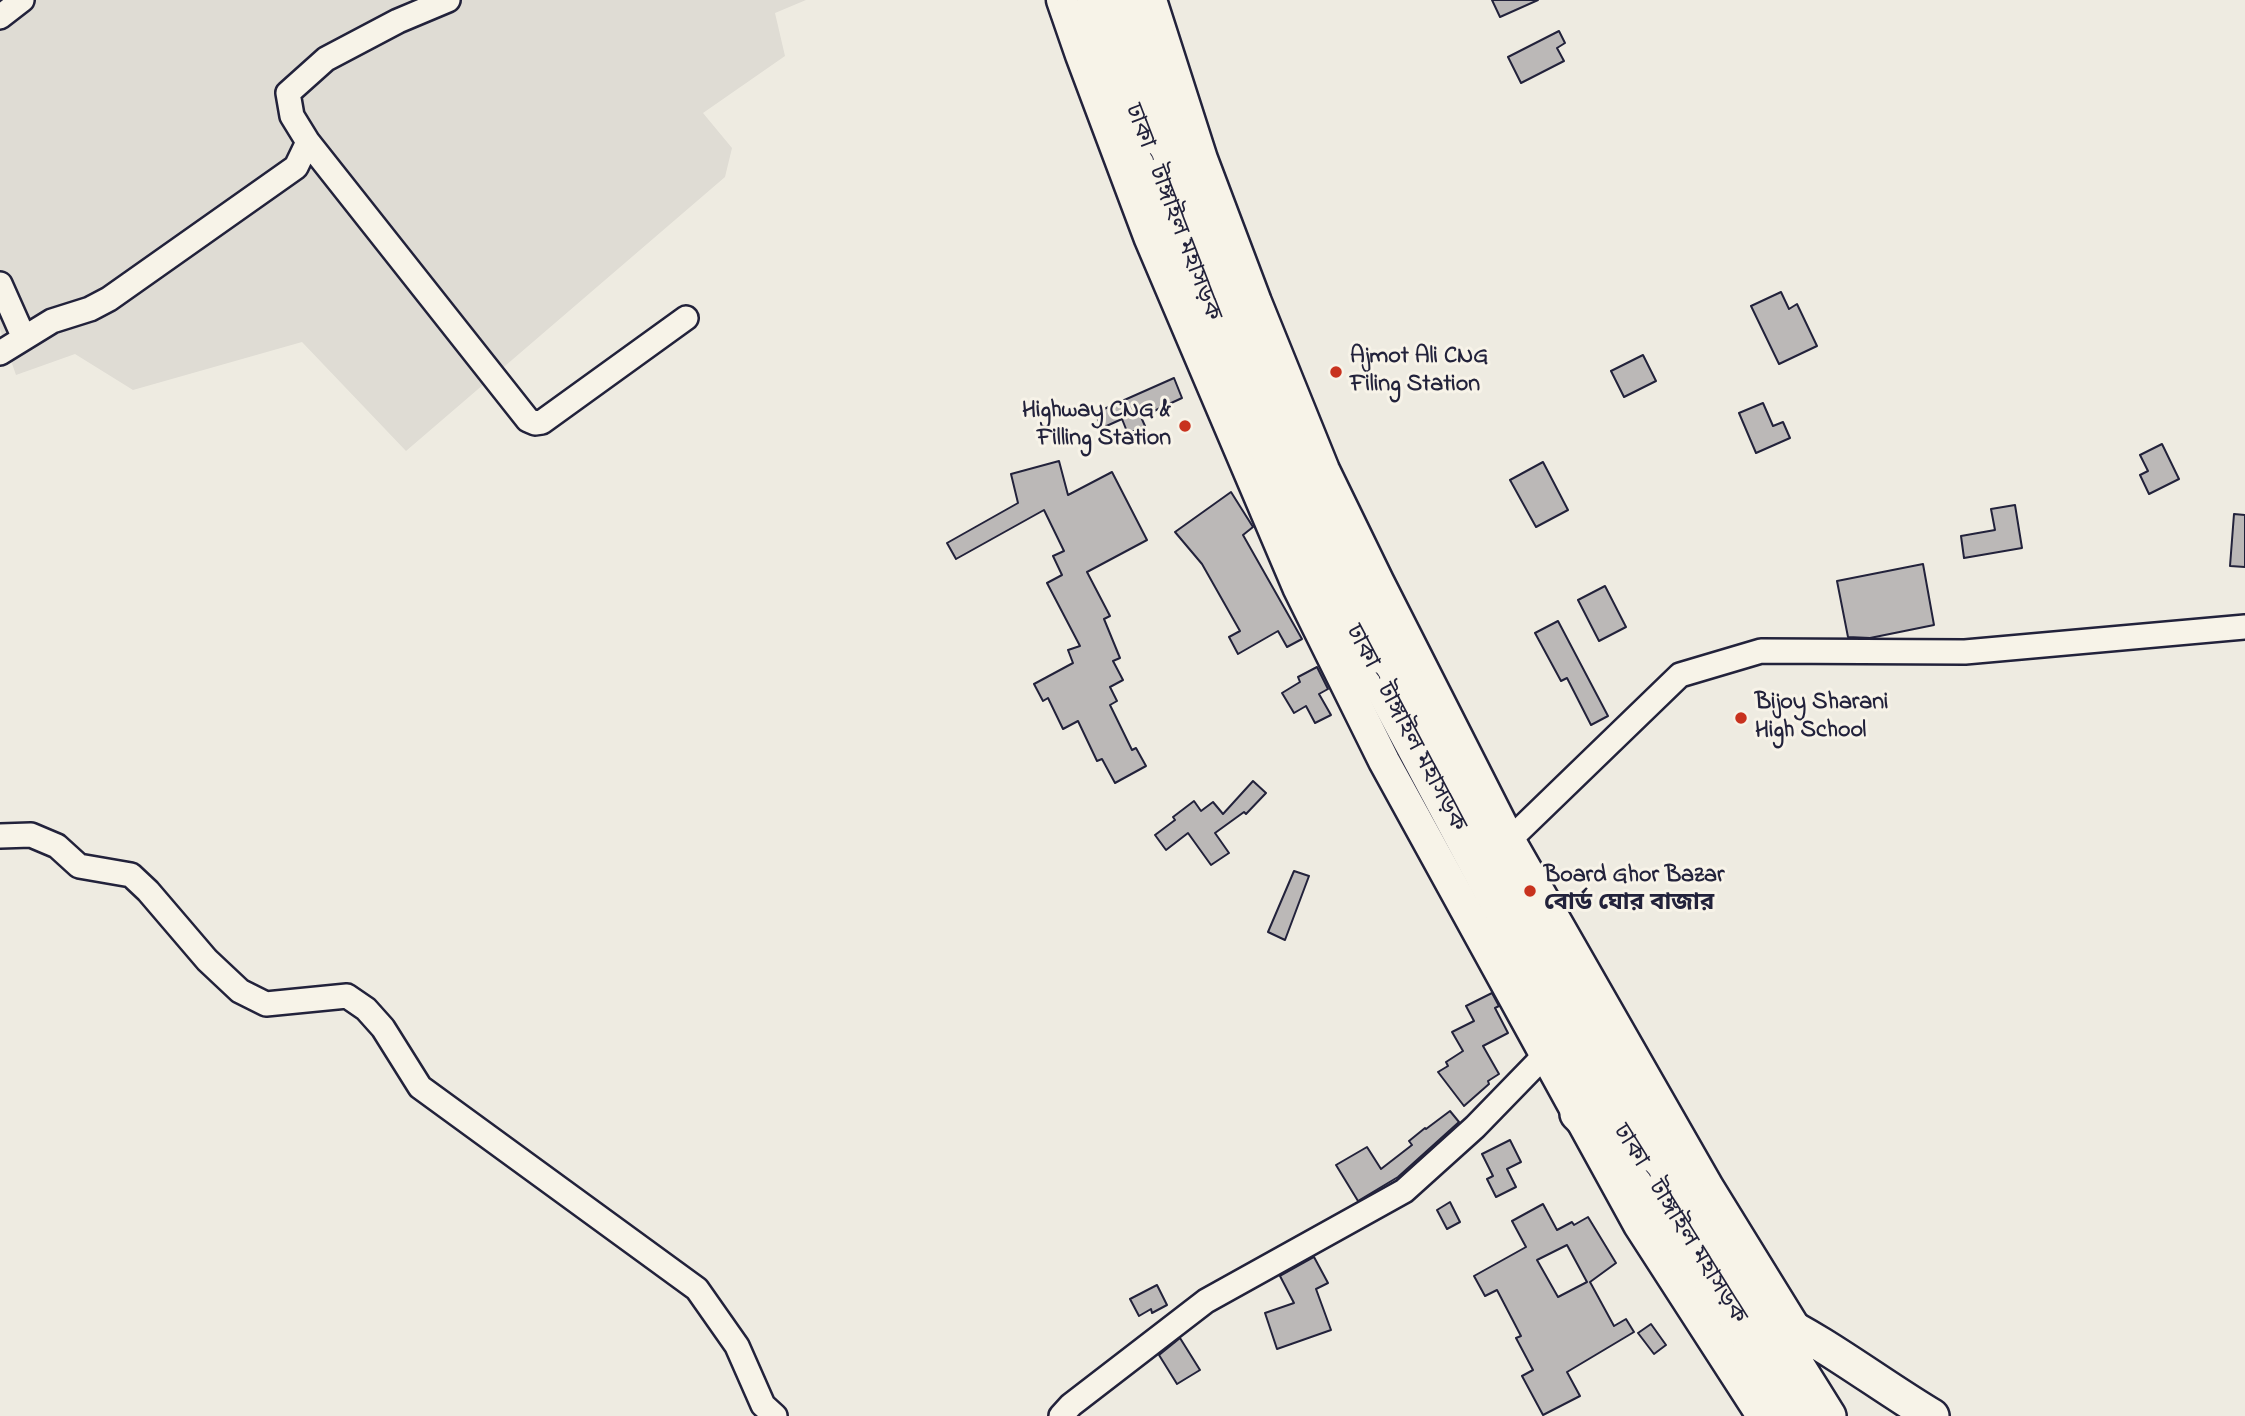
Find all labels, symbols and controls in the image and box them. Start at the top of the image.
street label: ঢাকা - টাঙ্গাইল মহাসড়ক [1116,100,1226,326]
place label: Ajmot Ali CNG Filing Station [1350,344,1488,400]
marker: Ajmot Ali CNG Filing Station [1328,364,1344,380]
place label: Highway CNG & Filling Station [1022,398,1171,454]
marker: Highway CNG & Filling Station [1177,418,1193,434]
street label: ঢাকা - টাঙ্গাইল মহাসড়ক [1337,621,1471,837]
place label: Bijoy Sharani High School [1755,690,1888,746]
marker: Bijoy Sharani High School [1733,710,1749,726]
place label: Board Ghor Bazar বোর্ড ঘোর বাজার [1544,863,1724,919]
marker: Board Ghor Bazar বোর্ড ঘোর বাজার [1522,883,1538,899]
street label: ঢাকা - টাঙ্গাইল মহাসড়ক [1605,1120,1751,1330]

